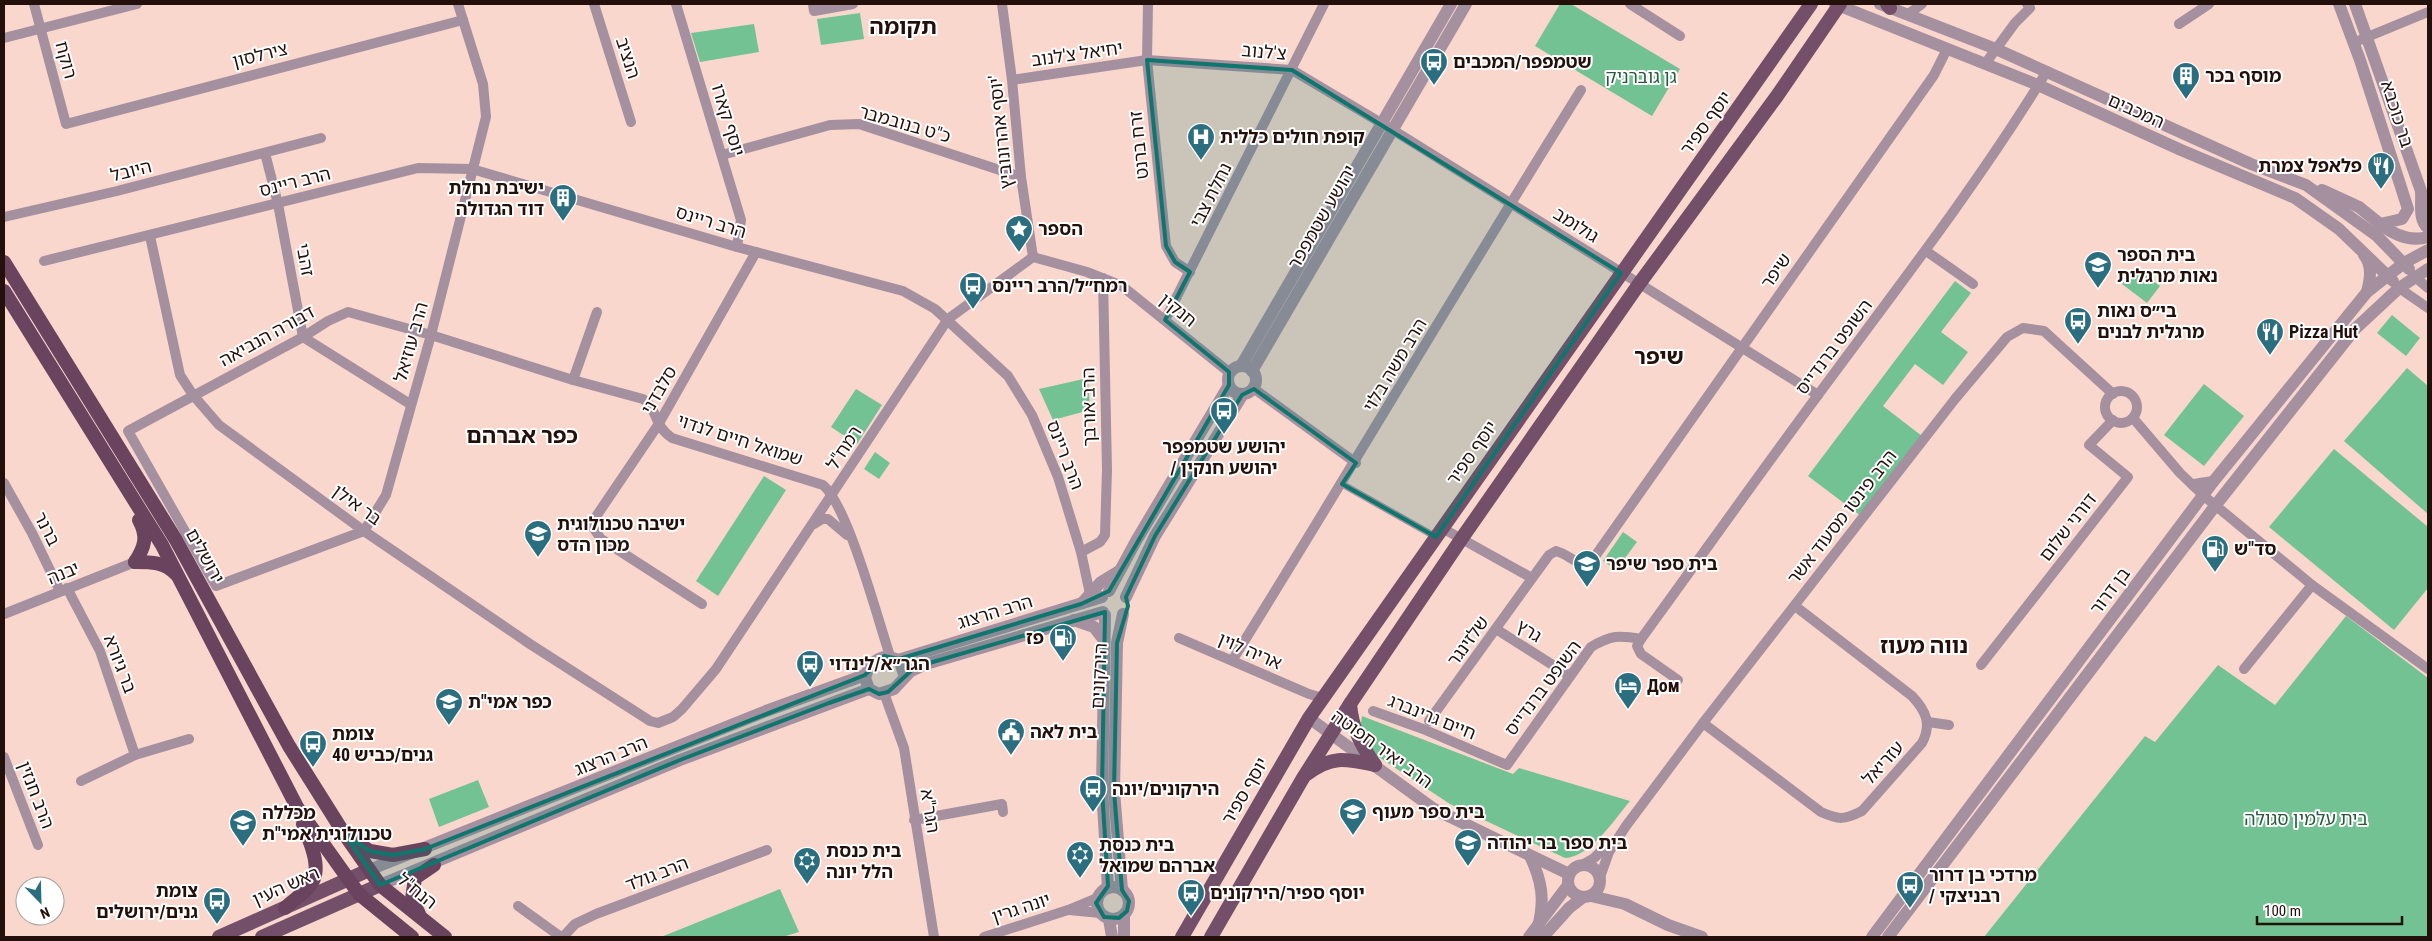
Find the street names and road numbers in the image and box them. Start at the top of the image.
street label: הנציב [612,35,645,81]
street label: יחיאל צ'לנוב [1030,37,1124,70]
street label: צירלסון [230,38,290,71]
street label: רוקח [51,39,82,81]
street label: צ'לנוב [1241,39,1287,64]
street label: יוסף אהרונוביץ' [984,74,1017,190]
street label: בר כוכבא [2377,78,2418,150]
street label: יוסף קארו [708,81,749,158]
street label: יוסף ספיר [1676,87,1736,159]
street label: המכבים [2105,89,2168,132]
street label: כ"ט בנובמבר [857,100,953,147]
street label: זרח ברנט [1124,110,1153,180]
street label: היובל [108,155,154,186]
street label: נחלת צבי [1185,159,1236,231]
street label: יהושע שטמפפר [1283,161,1360,272]
street label: הרב ריינס [257,163,333,201]
street label: הרב ריינס [673,201,749,242]
street label: גולומב [1550,203,1603,247]
street label: זהבי [292,242,319,278]
street label: שיפר [1756,249,1795,292]
street label: חנקין [1156,288,1201,331]
street label: השופט ברנדייס [1791,295,1876,398]
street label: הרב עוזיאל [389,299,432,384]
street label: דבורה הנביאה [215,301,318,370]
street label: הרב משה בלוי [1358,314,1431,415]
street label: סלבדני [636,362,681,417]
street label: הרב אורבך [1077,367,1100,447]
street label: שמואל חיים לנדוי [675,409,805,470]
street label: הרב ריינס [1043,417,1088,493]
street label: יוסף ספיר [1442,417,1501,489]
street label: רמח"ל [822,422,866,474]
street label: הרב פינטו מסעוד אשר [1783,445,1901,588]
street label: בר אילן [329,480,386,529]
street label: דורני שלום [2035,488,2101,565]
street label: ברנר [30,508,65,549]
street label: ירושלים [182,525,229,587]
street label: יבנה [44,557,82,588]
street label: בן דרור [2085,563,2134,618]
street label: הרב הרצוג [955,590,1035,633]
street label: שלזינגר [1442,612,1493,670]
street label: גרץ [1513,615,1546,646]
street label: אריה לוין [1215,628,1285,673]
street label: בר גיורא [100,632,141,696]
street label: השופט ברנדייס [1500,636,1585,739]
street label: הירקונים [1086,642,1111,709]
street label: חיים גרינברג [1385,689,1479,744]
street label: הרב יאיר חפוטה [1328,705,1437,792]
street label: הרב הרצוג [571,731,651,780]
street label: עזריאל [1857,736,1908,789]
street label: יוסף ספיר [1217,754,1272,828]
street label: הרב חנזין [14,758,59,831]
street label: הגר"א [917,787,944,835]
street label: הרב גולד [622,852,691,895]
street label: ראש העין [249,862,322,910]
street label: הנח"ל [393,868,441,913]
street label: יונה גרין [989,888,1053,927]

